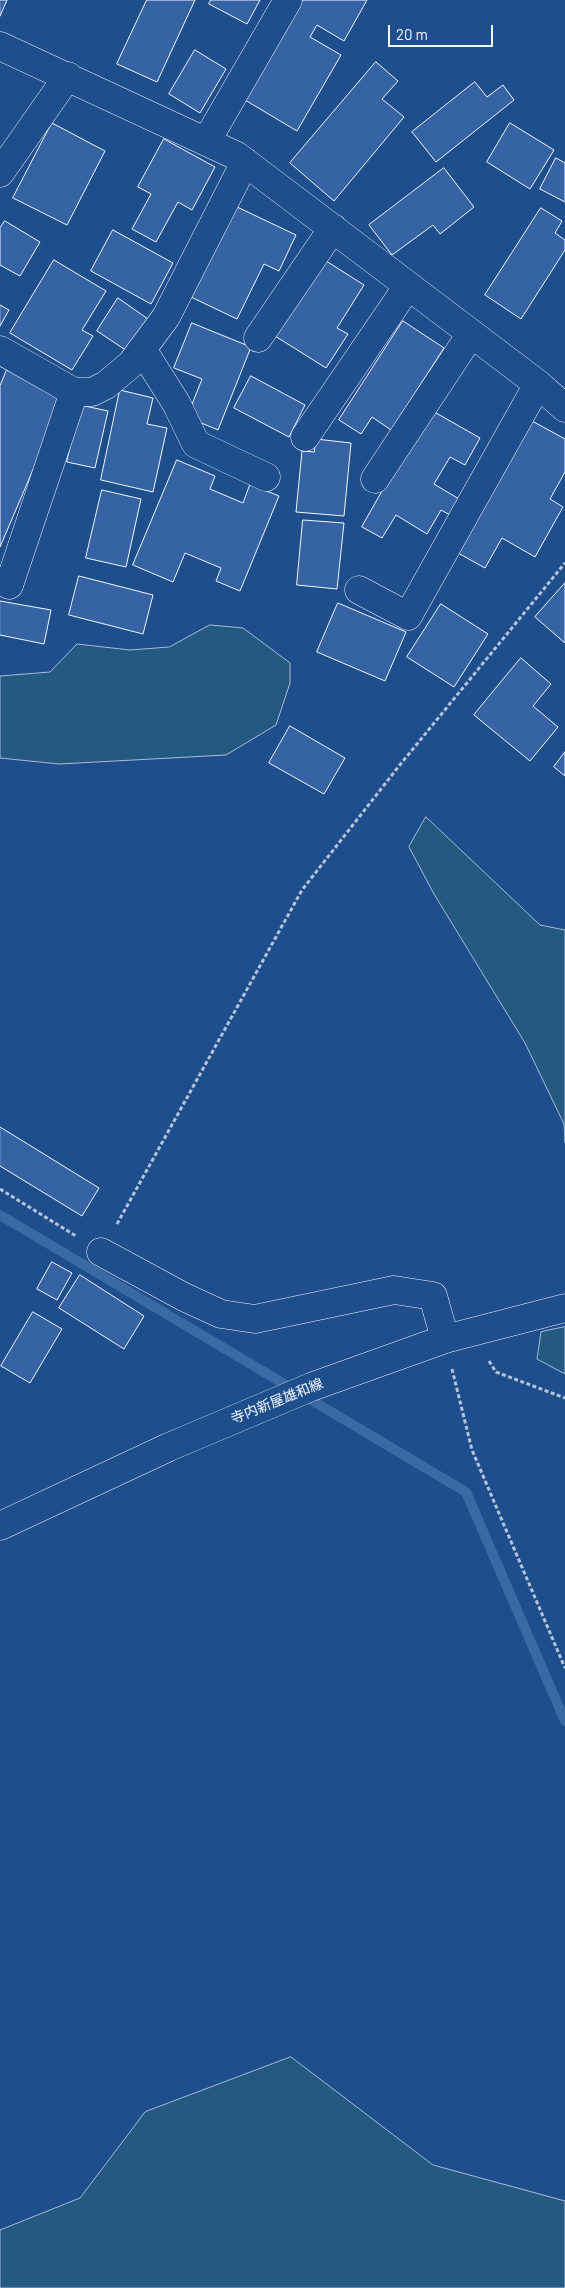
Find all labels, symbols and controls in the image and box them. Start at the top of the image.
scale bar [390,15,495,47]
text: 20 m [396,25,428,43]
street label: 寺内新屋雄和線 [228,1375,326,1427]

